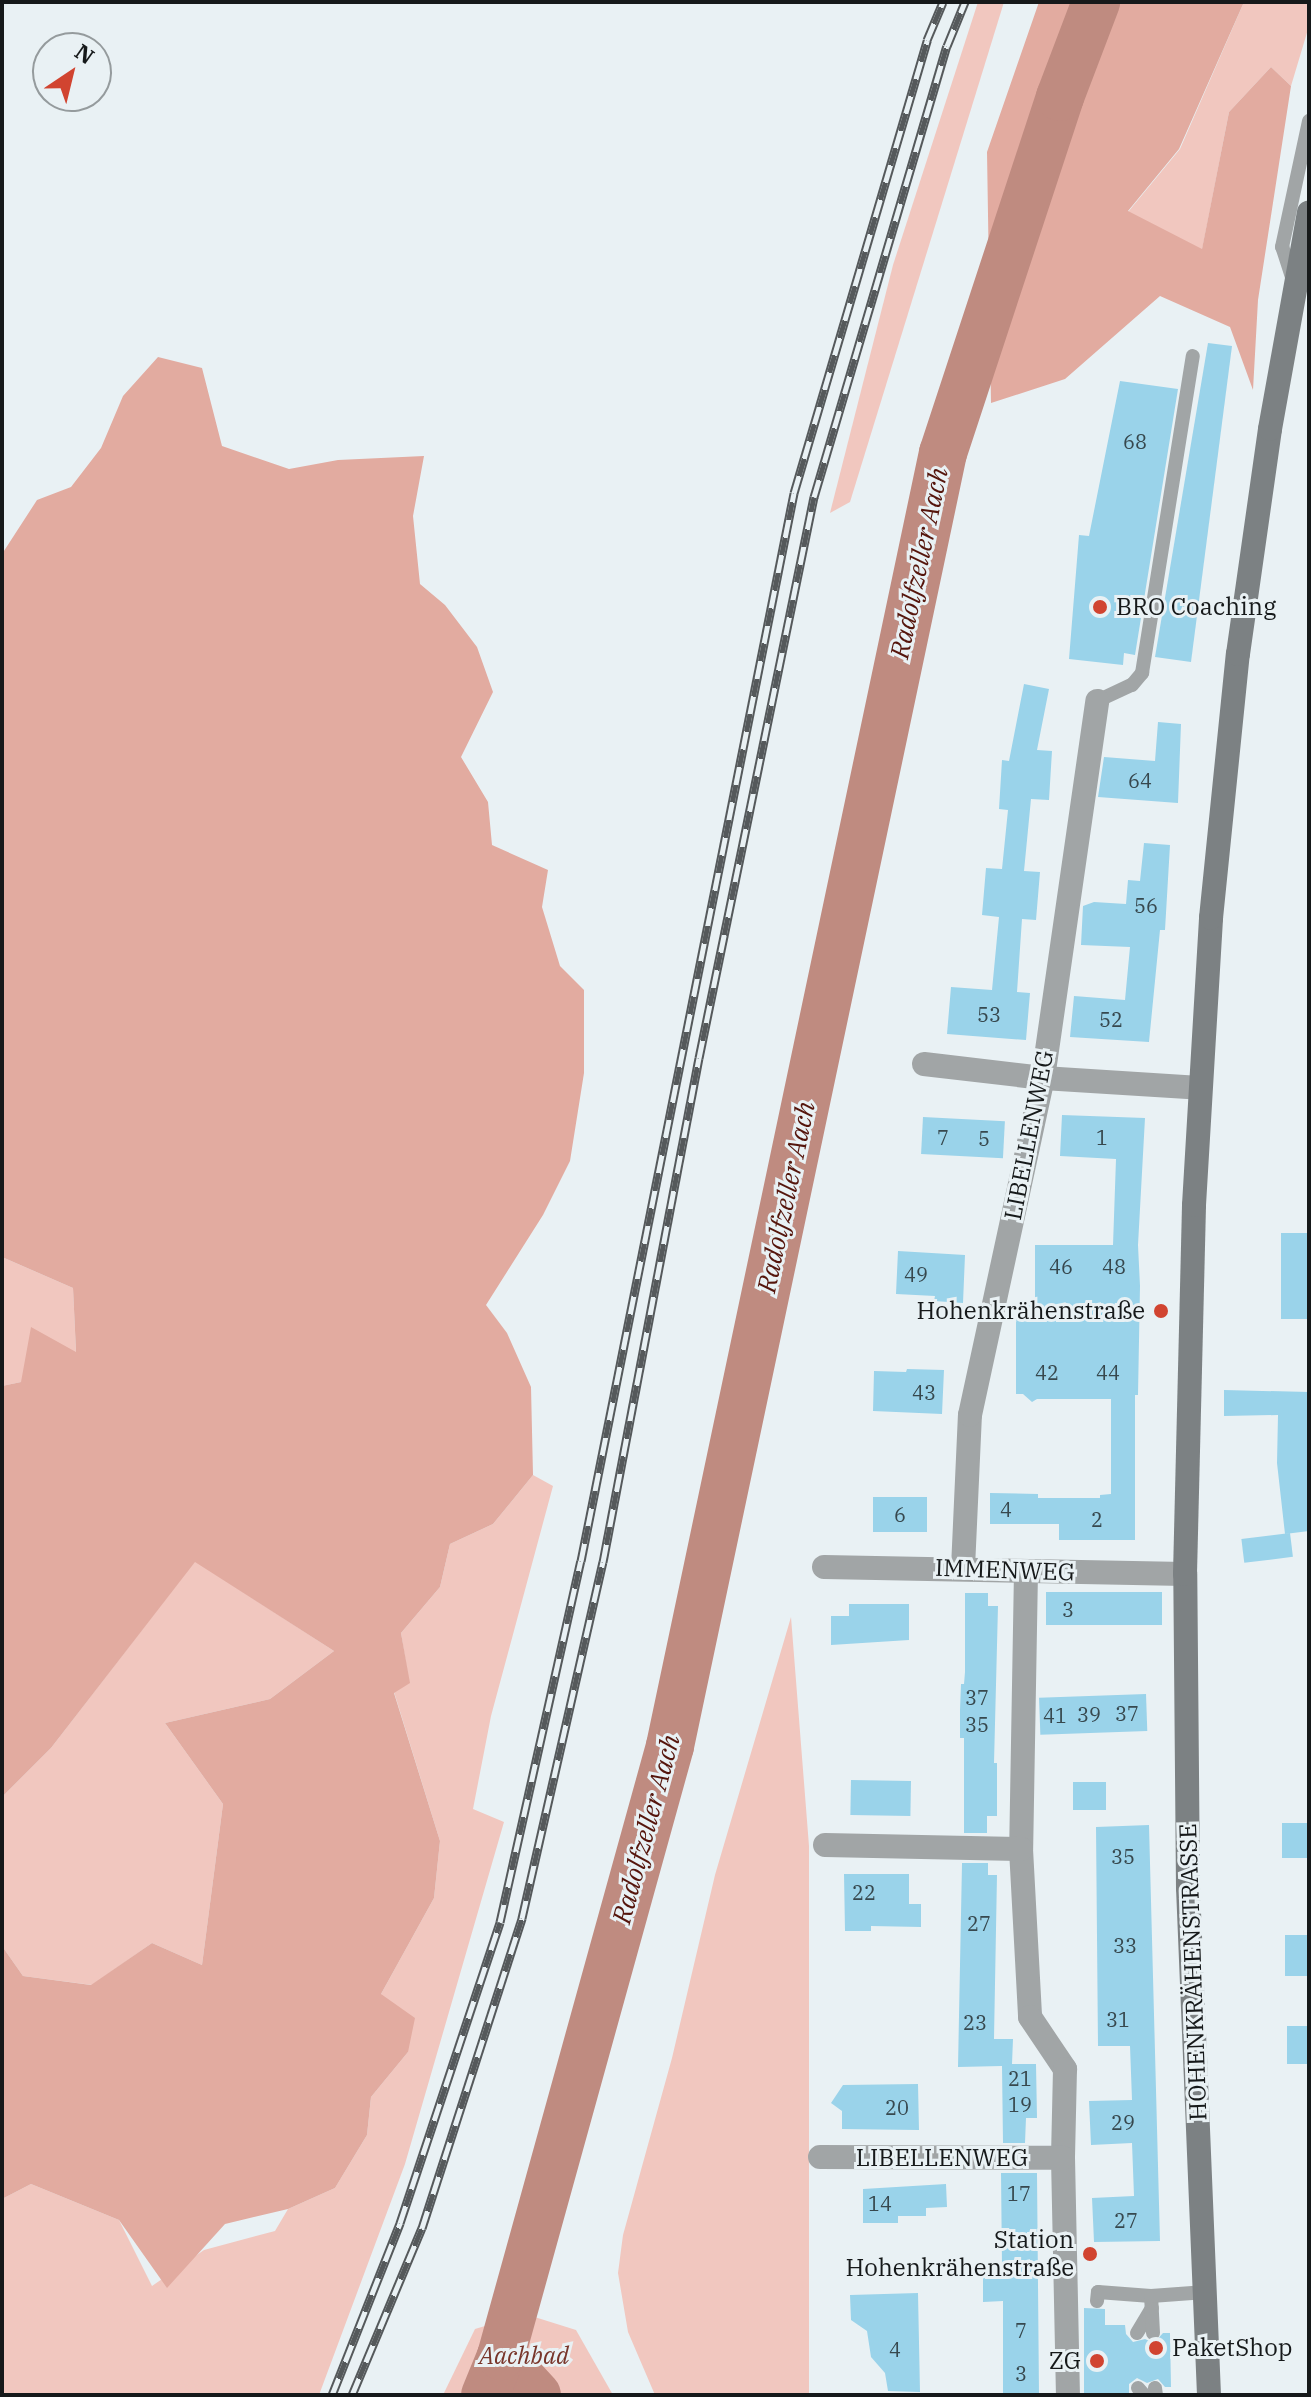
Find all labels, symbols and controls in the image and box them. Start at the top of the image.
north arrow [32,32,112,112]
text: N [69,37,100,70]
house number: 68 [1123,429,1147,453]
water label: Radolfzeller Aach [884,465,954,661]
place label: BRO Coaching [1116,593,1276,621]
marker: BRO Coaching [1091,598,1109,616]
house number: 64 [1128,768,1152,792]
house number: 56 [1134,893,1158,917]
house number: 53 [977,1002,1001,1026]
house number: 52 [1099,1007,1123,1031]
street label: LIBELLENWEG [998,1048,1060,1222]
water label: Radolfzeller Aach [751,1099,821,1295]
house number: 7 [937,1125,949,1149]
house number: 1 [1096,1125,1108,1149]
house number: 5 [978,1126,990,1150]
house number: 46 [1049,1254,1073,1278]
house number: 48 [1102,1254,1126,1278]
house number: 49 [904,1262,928,1286]
place label: Hohenkrähenstraße [916,1297,1145,1325]
marker: Hohenkrähenstraße [1152,1302,1170,1320]
house number: 42 [1035,1360,1059,1384]
house number: 44 [1096,1360,1120,1384]
house number: 43 [912,1380,936,1404]
house number: 4 [1000,1497,1012,1521]
house number: 6 [894,1502,906,1526]
house number: 2 [1091,1507,1103,1531]
street label: IMMENWEG [934,1553,1076,1587]
house number: 3 [1062,1597,1074,1621]
house number: 37 [965,1685,989,1709]
house number: 37 [1115,1701,1139,1725]
house number: 39 [1077,1702,1101,1726]
house number: 41 [1043,1703,1067,1727]
house number: 35 [965,1712,989,1736]
water label: Radolfzeller Aach [606,1731,686,1927]
street label: HOHENKRÄHENSTRASSE [1173,1823,1213,2121]
house number: 35 [1111,1844,1135,1868]
house number: 22 [852,1880,876,1904]
house number: 27 [967,1911,991,1935]
house number: 33 [1113,1933,1137,1957]
house number: 31 [1106,2007,1130,2031]
house number: 23 [963,2010,987,2034]
house number: 21 [1008,2066,1032,2090]
house number: 19 [1008,2092,1032,2116]
house number: 20 [885,2095,909,2119]
house number: 29 [1111,2110,1135,2134]
street label: LIBELLENWEG [856,2144,1028,2172]
house number: 17 [1007,2181,1031,2205]
house number: 14 [868,2191,892,2215]
house number: 27 [1114,2208,1138,2232]
place label: Station Hohenkrähenstraße [845,2226,1074,2282]
marker: Station Hohenkrähenstraße [1081,2245,1099,2263]
house number: 7 [1015,2318,1027,2342]
place label: PaketShop [1172,2334,1293,2362]
house number: 4 [889,2337,901,2361]
marker: PaketShop [1147,2339,1165,2357]
park label: Aachbad [479,2342,569,2370]
place label: ZG [1049,2347,1081,2375]
marker: ZG [1088,2352,1106,2370]
house number: 3 [1015,2361,1027,2385]

